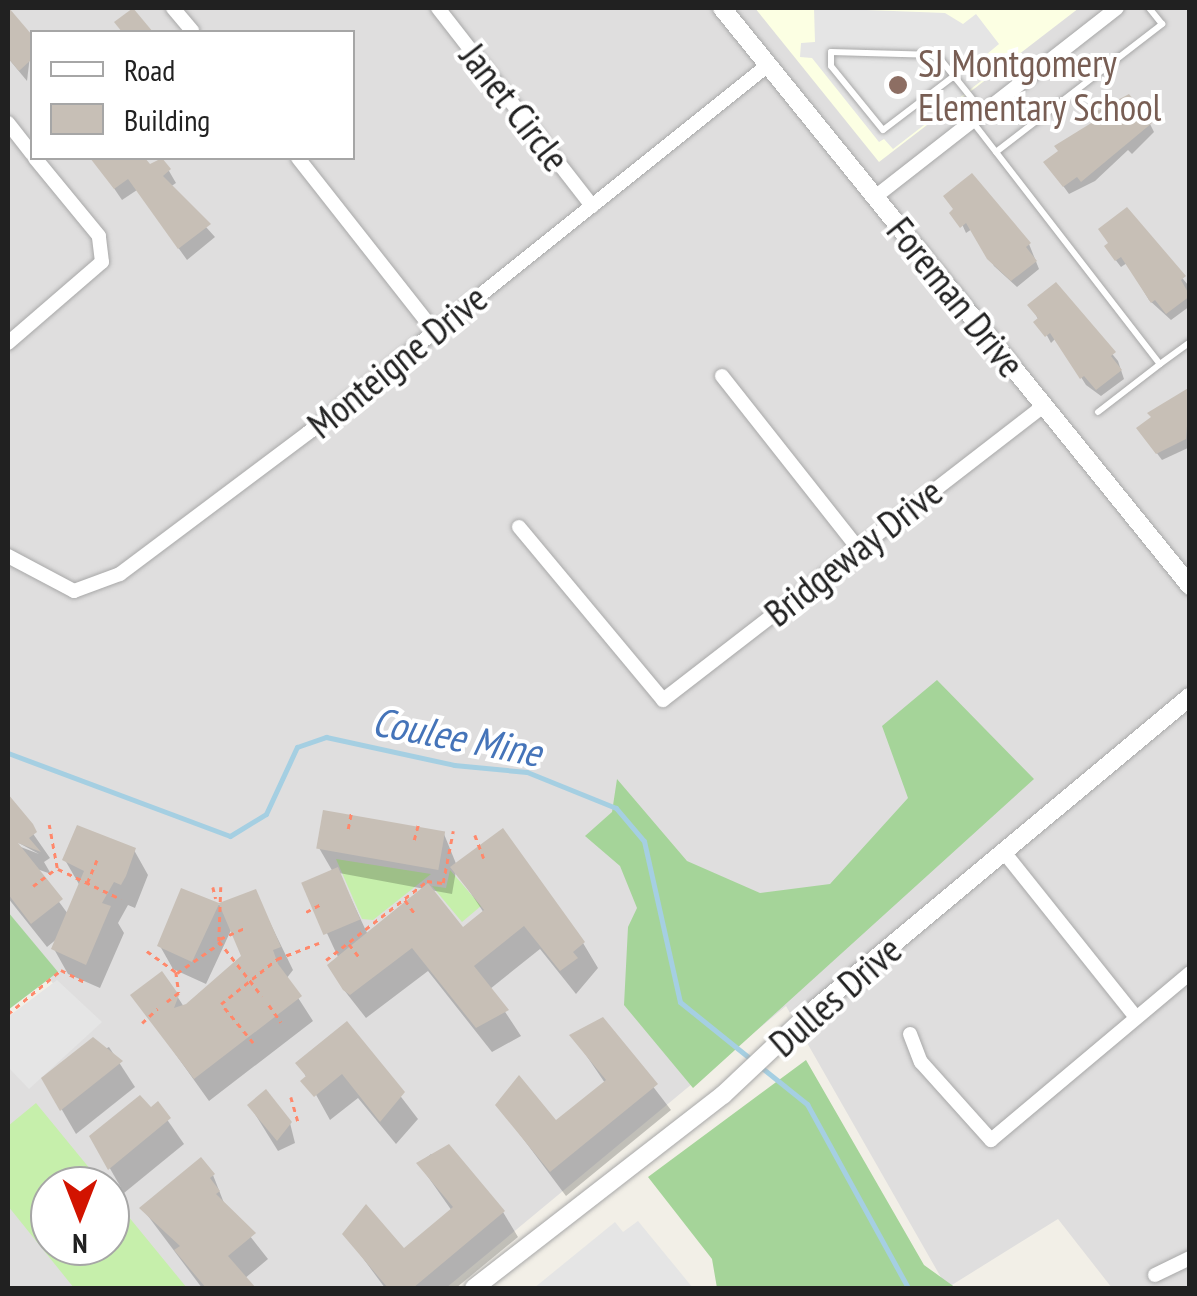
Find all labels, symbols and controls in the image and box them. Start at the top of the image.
legend [30,30,355,160]
street label: Janet Circle [451,34,579,180]
place label: SJ Montgomery Elementary School [918,40,1163,130]
text: Road [124,50,175,89]
marker: SJ Montgomery Elementary School [887,74,909,96]
text: Building [124,100,210,139]
street label: Foreman Drive [878,208,1034,386]
street label: Monteigne Drive [298,275,496,447]
street label: Bridgeway Drive [755,468,951,636]
water label: Coulee Mine [369,696,545,776]
street label: Dulles Drive [760,926,910,1066]
north arrow [30,1166,130,1266]
text: N [72,1226,88,1263]

